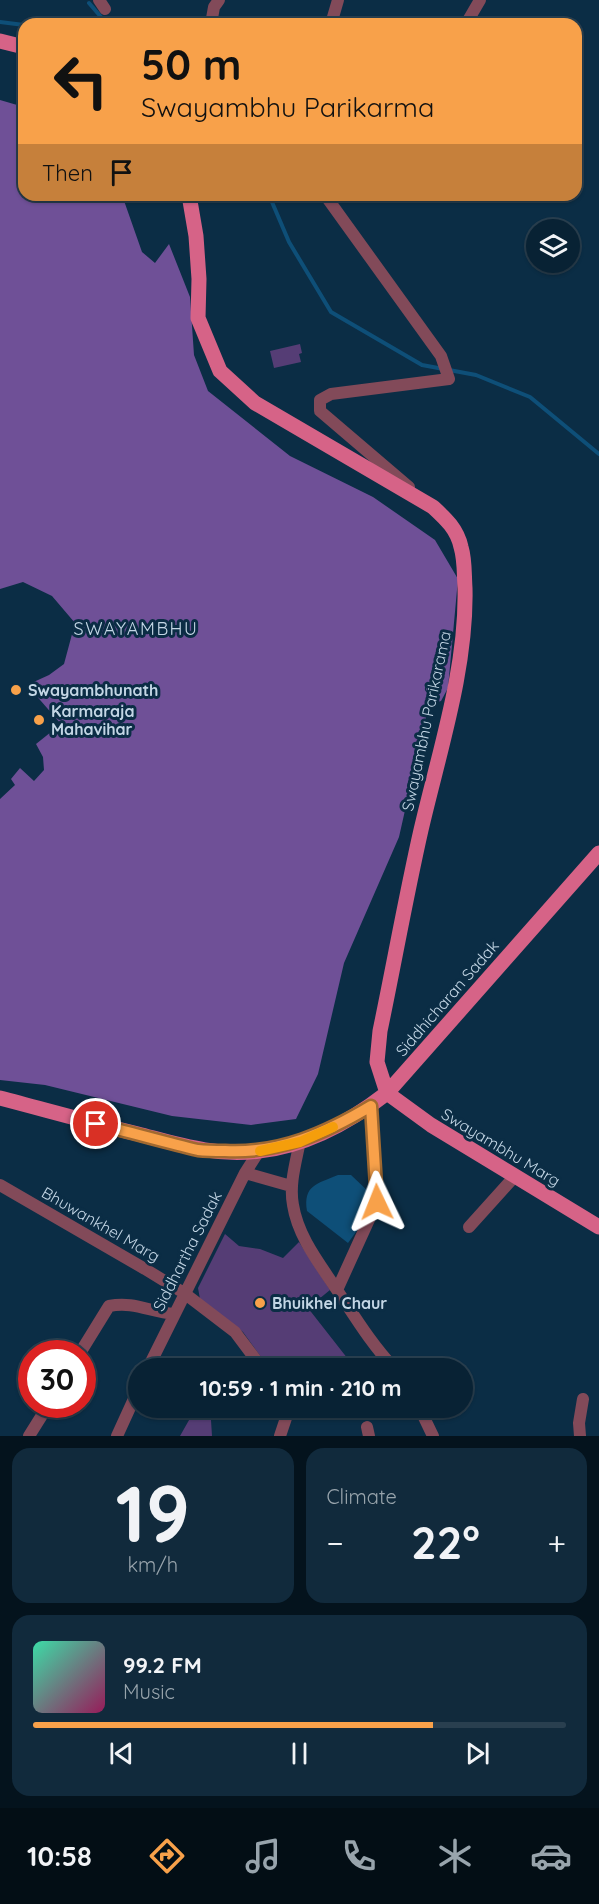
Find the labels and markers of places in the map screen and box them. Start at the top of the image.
place label: Swayambhunath [28,680,158,700]
marker: Swayambhunath [9,683,23,697]
place label: Karmaraja Mahavihar [51,701,135,739]
marker: Karmaraja Mahavihar [32,713,46,727]
pin [70,1098,121,1149]
place label: Bhuikhel Chaur [272,1293,387,1313]
marker: Bhuikhel Chaur [253,1296,267,1310]

